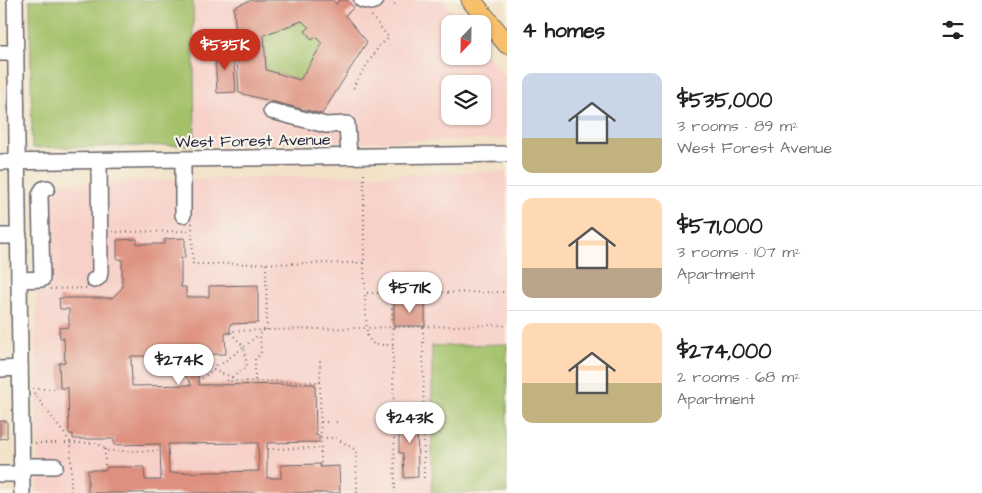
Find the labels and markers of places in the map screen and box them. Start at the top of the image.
pin: $535K [190,28,260,71]
pin: $571K [375,272,445,314]
pin: $274K [144,344,214,386]
pin: $243K [375,402,445,444]

